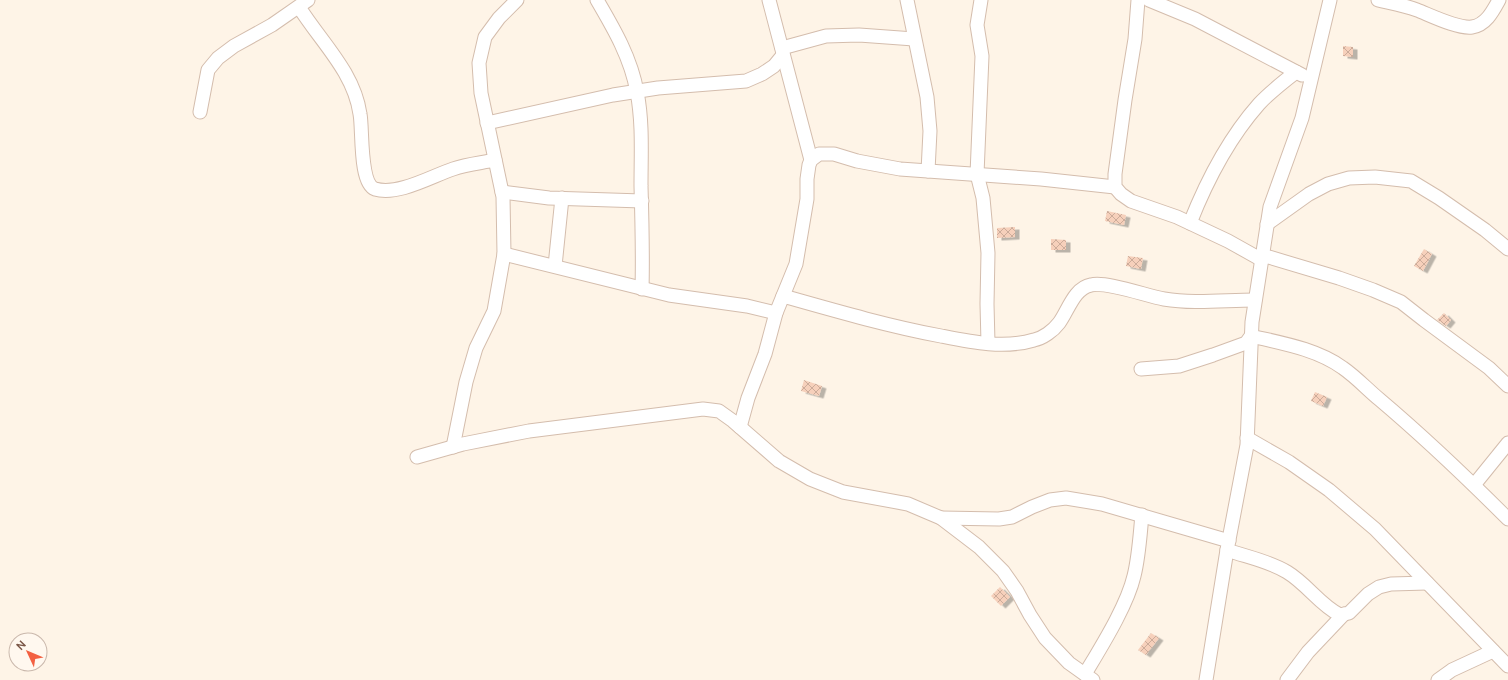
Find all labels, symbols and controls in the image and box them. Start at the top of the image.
north arrow [8,632,48,672]
text: N [13,637,29,653]

